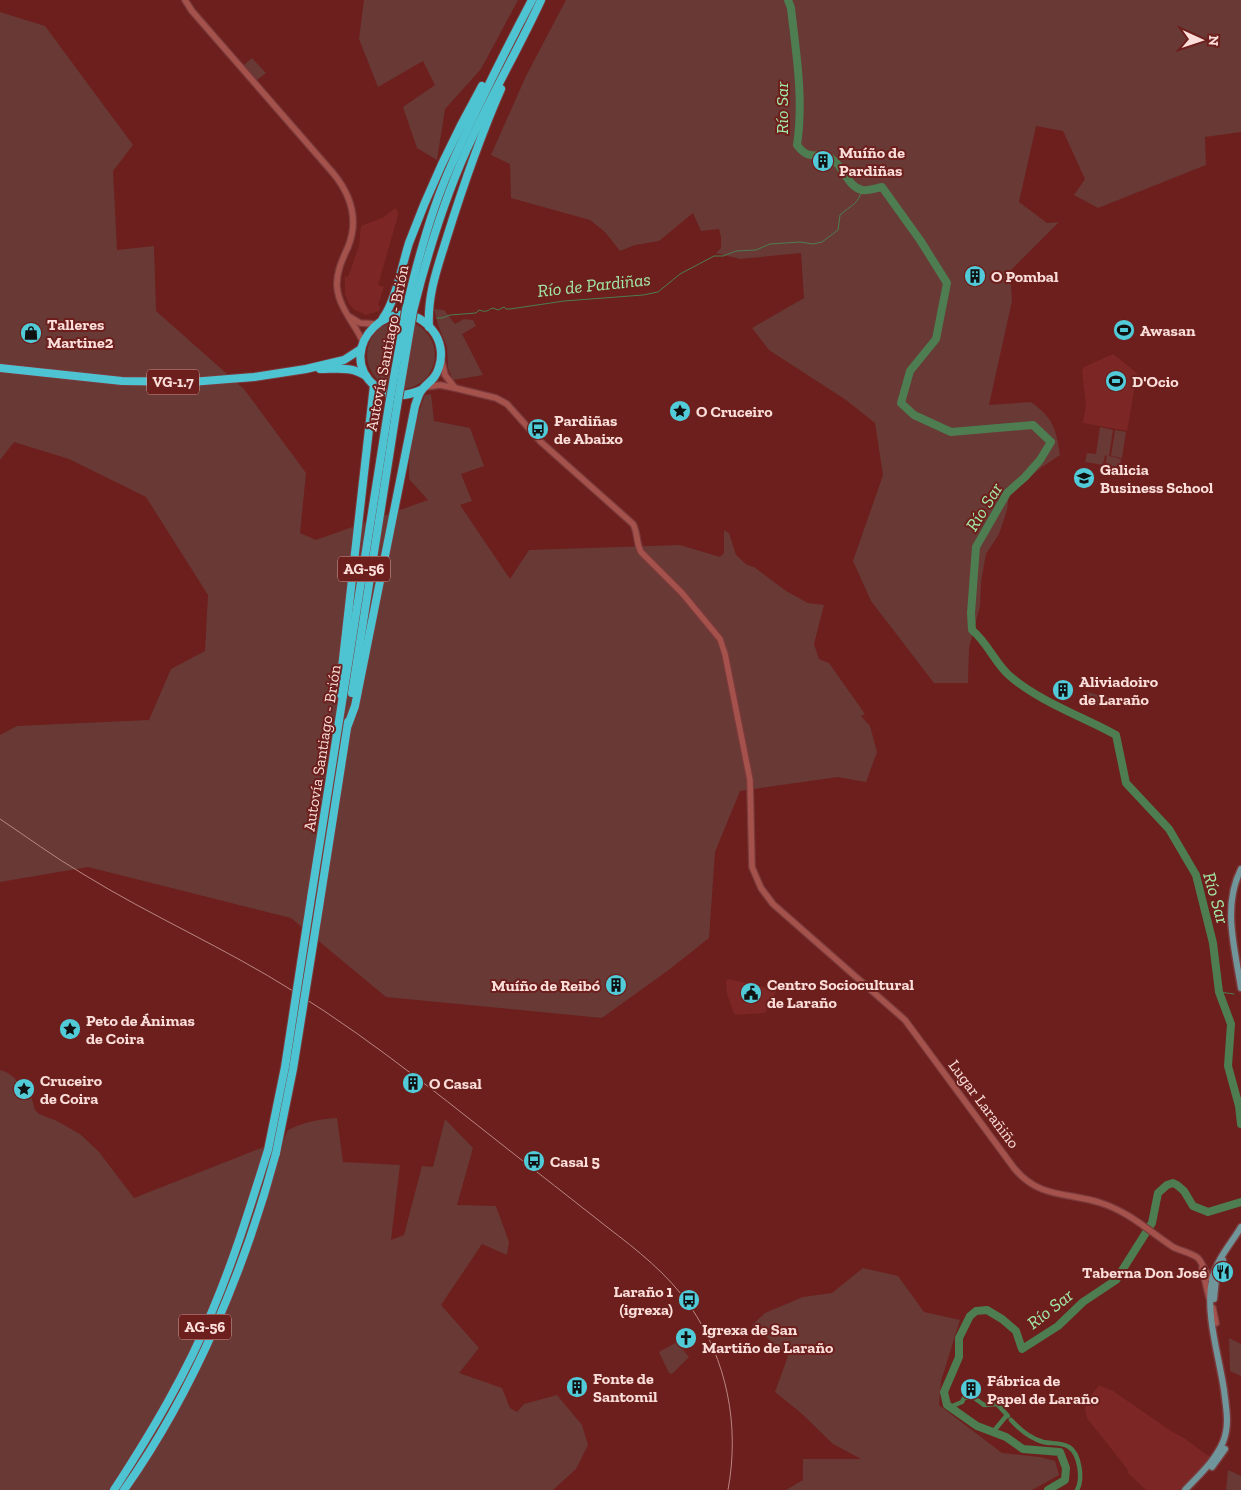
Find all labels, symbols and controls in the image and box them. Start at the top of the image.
north arrow [1176,15,1226,65]
text: N [1205,35,1222,47]
water label: Río Sar [771,81,793,134]
place label: Muíño de Pardiñas [839,143,905,180]
building icon: Muíño de Pardiñas [811,149,835,173]
street label: Autovía Santiago - Brión [362,263,413,433]
building icon: O Pombal [963,264,987,288]
place label: O Pombal [991,267,1059,286]
water label: Río de Pardiñas [536,268,652,302]
place label: Talleres Martine2 [47,315,114,352]
sports icon: Awasan [1112,318,1136,342]
shop icon: Talleres Martine2 [19,321,43,345]
place label: Awasan [1140,321,1196,340]
sports icon: D'Ocio [1104,369,1128,393]
road number: VG-1.7 [147,370,199,394]
place label: D'Ocio [1132,372,1179,391]
place icon: O Cruceiro [668,399,692,423]
place label: O Cruceiro [696,402,773,421]
place label: Pardiñas de Abaixo [554,411,624,448]
bus stop icon: Pardiñas de Abaixo [526,417,550,441]
place label: Galicia Business School [1100,460,1214,497]
school or university icon: Galicia Business School [1072,466,1096,490]
water label: Río Sar [961,478,1008,535]
road number: AG-56 [338,556,390,582]
street label: Autovía Santiago - Brión [299,662,345,833]
place label: Aliviadoiro de Laraño [1079,672,1159,709]
building icon: Aliviadoiro de Laraño [1051,678,1075,702]
water label: Río Sar [1198,870,1234,927]
building icon: Muíño de Reibó [604,973,628,997]
place label: Centro Sociocultural de Laraño [767,975,915,1012]
place label: Muíño de Reibó [491,976,601,995]
public building icon: Centro Sociocultural de Laraño [739,981,763,1005]
place label: Peto de Ánimas de Coira [86,1011,195,1048]
place icon: Peto de Ánimas de Coira [58,1017,82,1041]
street label: Lugar Larañiño [944,1056,1024,1152]
place label: Cruceiro de Coira [40,1071,103,1108]
building icon: O Casal [401,1071,425,1095]
place label: O Casal [429,1074,482,1093]
place icon: Cruceiro de Coira [12,1077,36,1101]
bus stop icon: Casal 5 [522,1149,546,1173]
place label: Casal 5 [550,1152,600,1171]
restaurant icon: Taberna Don José [1211,1260,1235,1284]
place label: Taberna Don José [1082,1263,1207,1282]
place label: Laraño 1 (igrexa) [614,1282,674,1319]
water label: Río Sar [1022,1284,1078,1334]
bus stop icon: Laraño 1 (igrexa) [677,1288,701,1312]
road number: AG-56 [179,1314,231,1340]
place label: Igrexa de San Martiño de Laraño [702,1320,834,1357]
church icon: Igrexa de San Martiño de Laraño [674,1326,698,1350]
place label: Fonte de Santomil [593,1369,658,1406]
place label: Fábrica de Papel de Laraño [987,1371,1099,1408]
building icon: Fonte de Santomil [565,1375,589,1399]
building icon: Fábrica de Papel de Laraño [959,1377,983,1401]

